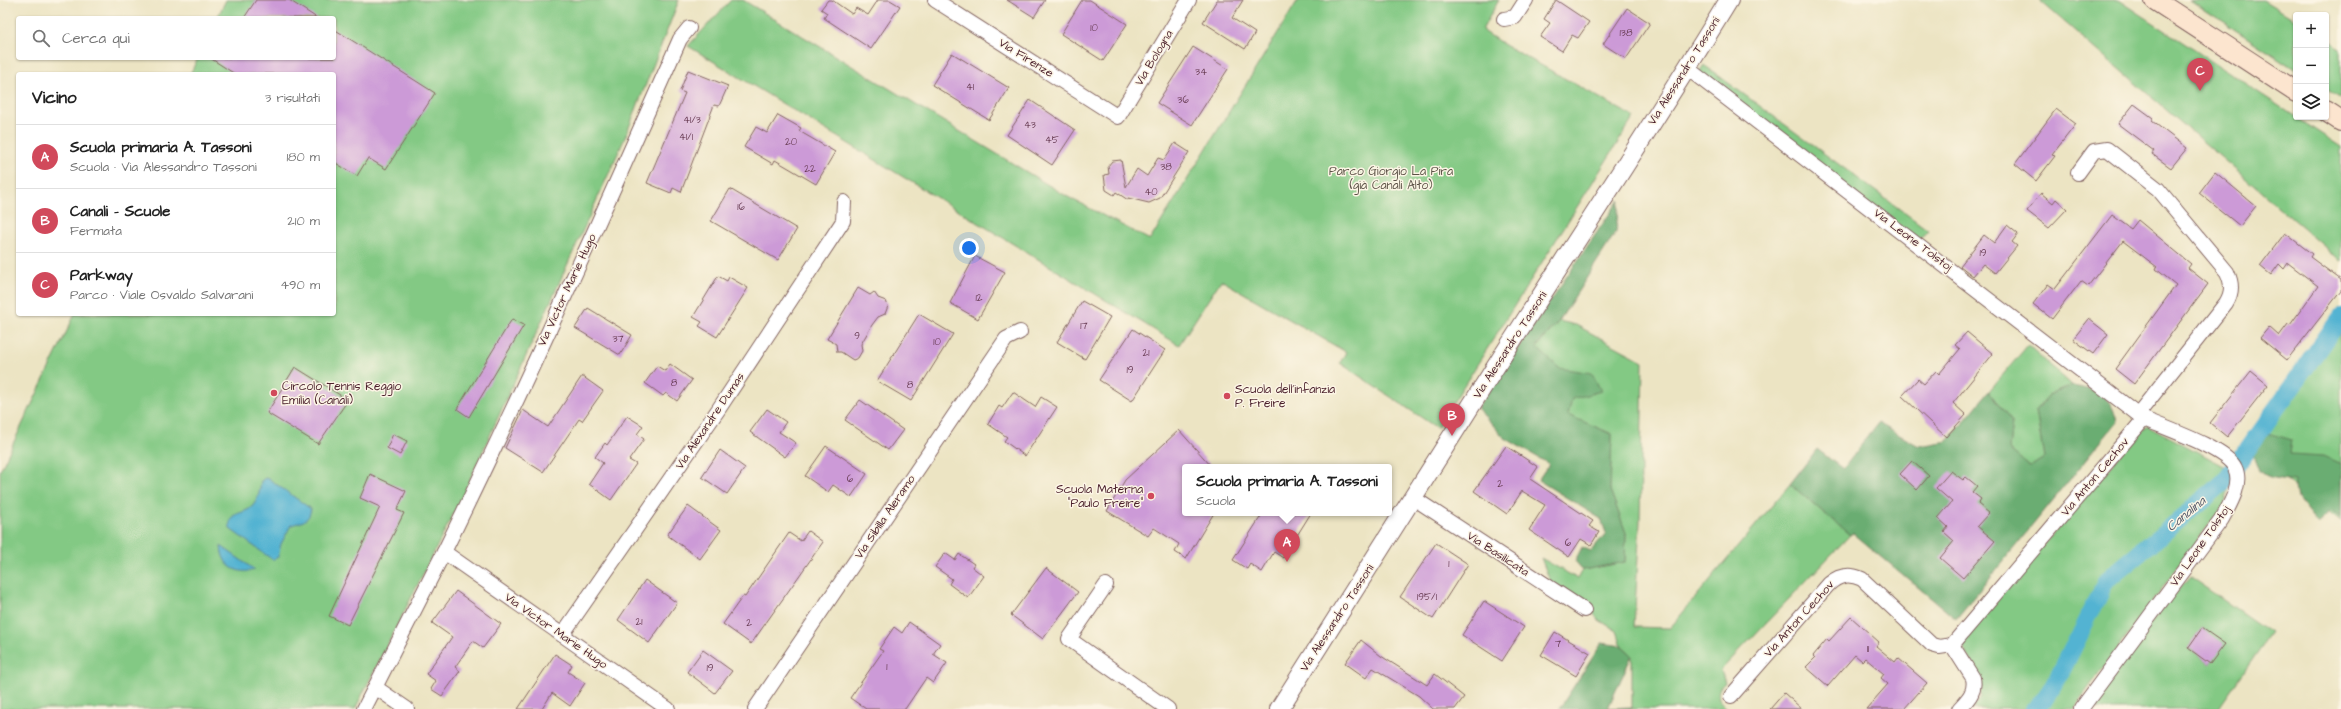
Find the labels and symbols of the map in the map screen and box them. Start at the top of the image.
street label: Via Alessandro Tassoni [1644,13,1724,129]
house number: 10 [1090,21,1098,35]
house number: 138 [1620,26,1633,40]
street label: Via Bologna [1131,27,1178,90]
street label: Via Firenze [995,34,1057,82]
pin: C [2187,58,2213,91]
house number: 34 [1195,65,1207,79]
house number: 41 [966,80,975,94]
house number: 36 [1177,93,1189,107]
house number: 41/3 [683,113,701,127]
house number: 43 [1024,118,1036,132]
house number: 41/1 [679,130,694,144]
house number: 45 [1045,133,1059,147]
house number: 20 [785,135,797,149]
house number: 38 [1160,160,1172,174]
house number: 22 [804,162,816,176]
park label: Parco Giorgio La Pira (già Canali Alto) [1329,163,1453,195]
house number: 40 [1144,185,1158,199]
house number: 16 [737,200,745,214]
street label: Via Leone Tolstoj [1870,205,1957,276]
street label: Via Victor Marie Hugo [533,231,602,349]
your location [959,238,979,258]
house number: 19 [1980,246,1987,260]
street label: Via Alessandro Tassoni [1469,288,1551,402]
house number: 12 [975,291,983,305]
house number: 17 [1080,319,1088,333]
house number: 9 [854,329,860,343]
house number: 37 [612,332,624,346]
house number: 10 [933,335,941,349]
house number: 21 [1142,346,1150,360]
house number: 19 [1127,363,1134,377]
street label: Via Alexandre Dumas [671,369,749,473]
house number: 8 [671,376,678,390]
place label: Circolo Tennis Reggio Emilia (Canali) [282,378,402,409]
house number: 8 [907,378,914,392]
place label: Scuola dell'infanzia P. Freire [1235,381,1335,412]
marker: Circolo Tennis Reggio Emilia (Canali) [269,388,279,398]
marker: Scuola dell'infanzia P. Freire [1222,391,1232,401]
pin: B [1439,403,1465,436]
street label: Via Anton Cechov [2057,433,2133,520]
street label: Via Sibilla Aleramo [851,471,920,562]
house number: 6 [847,472,854,486]
house number: 2 [1497,477,1503,491]
place label: Scuola Materna "Paulo Freire" [1056,481,1143,512]
marker: Scuola Materna "Paulo Freire" [1146,491,1156,501]
water label: Canalina [2163,491,2210,536]
street label: Via Leone Tolstoj [2166,502,2235,590]
street label: Via Basilicata [1464,528,1532,580]
pin: A [1274,529,1300,562]
house number: 6 [1565,536,1572,550]
house number: 1 [1448,557,1450,571]
street label: Via Alessandro Tassoni [1296,561,1378,675]
street label: Via Anton Cechov [1760,576,1839,661]
street label: Via Victor Marie Hugo [500,589,611,674]
house number: 195/1 [1417,590,1438,604]
house number: 21 [635,615,643,629]
house number: 2 [746,616,752,630]
house number: 7 [1555,637,1561,651]
house number: 11 [1867,642,1870,656]
house number: 1 [886,660,888,674]
house number: 19 [707,661,714,675]

